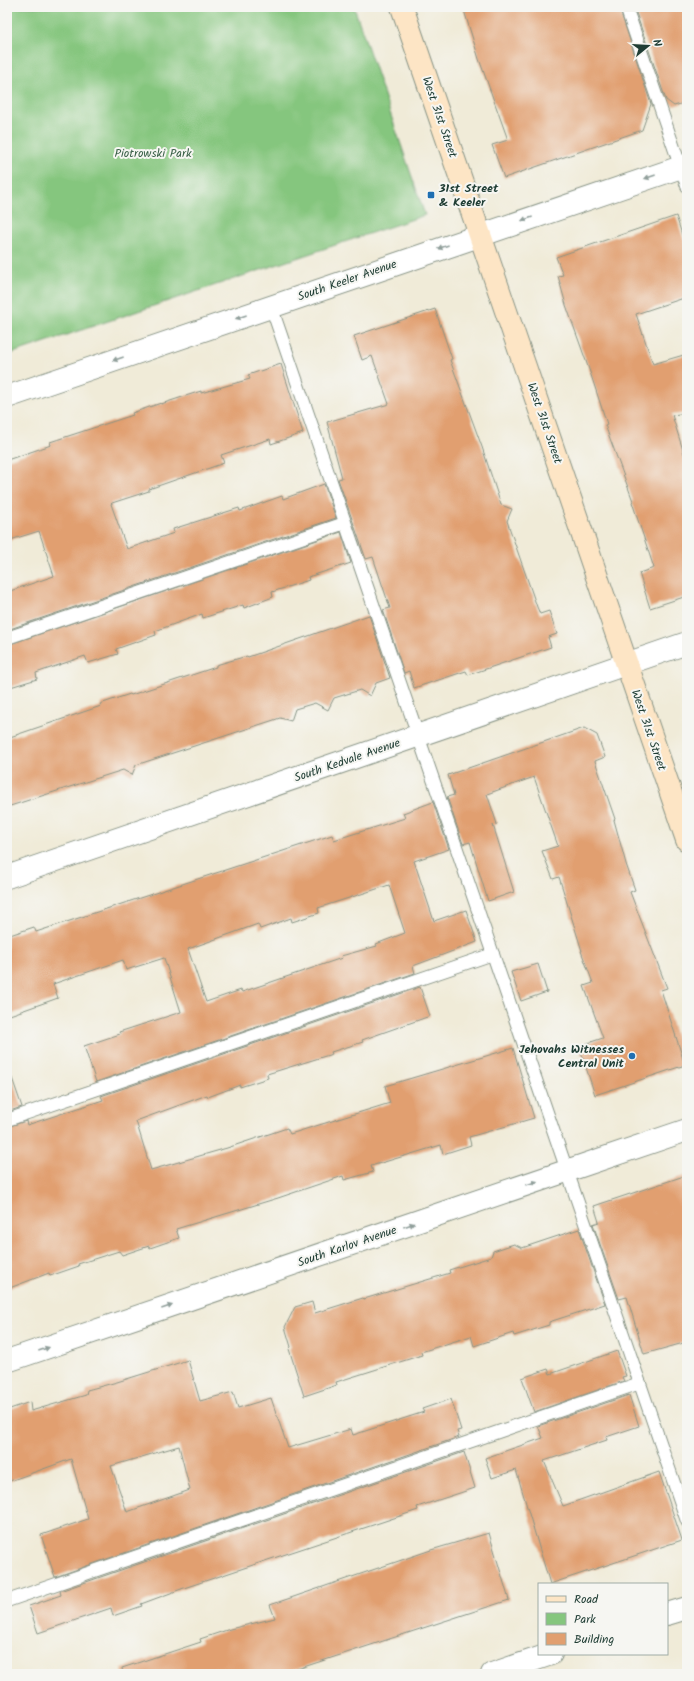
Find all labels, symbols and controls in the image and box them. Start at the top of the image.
north arrow [628,26,668,66]
text: N [647,37,666,49]
street label: West 31st Street [417,74,462,161]
park label: Piotrowski Park [114,144,192,163]
one-way arrow [644,174,656,180]
place label: 31st Street & Keeler [438,179,499,212]
marker: 31st Street & Keeler [426,190,436,200]
one-way arrow [521,216,533,222]
one-way arrow [437,245,449,251]
street label: South Keeler Avenue [295,254,400,306]
one-way arrow [234,314,246,320]
one-way arrow [111,356,123,362]
street label: West 31st Street [522,380,567,467]
street label: West 31st Street [626,687,671,774]
street label: South Kedvale Avenue [292,733,403,788]
place label: Jehovahs Witnesses Central Unit [519,1040,625,1073]
marker: Jehovahs Witnesses Central Unit [627,1051,637,1061]
one-way arrow [527,1179,539,1185]
street label: South Karlov Avenue [295,1220,400,1272]
one-way arrow [404,1221,416,1227]
one-way arrow [161,1304,173,1310]
one-way arrow [38,1346,50,1352]
legend [538,1583,668,1655]
text: Road [574,1590,599,1609]
text: Park [574,1610,596,1629]
text: Building [574,1630,614,1649]

